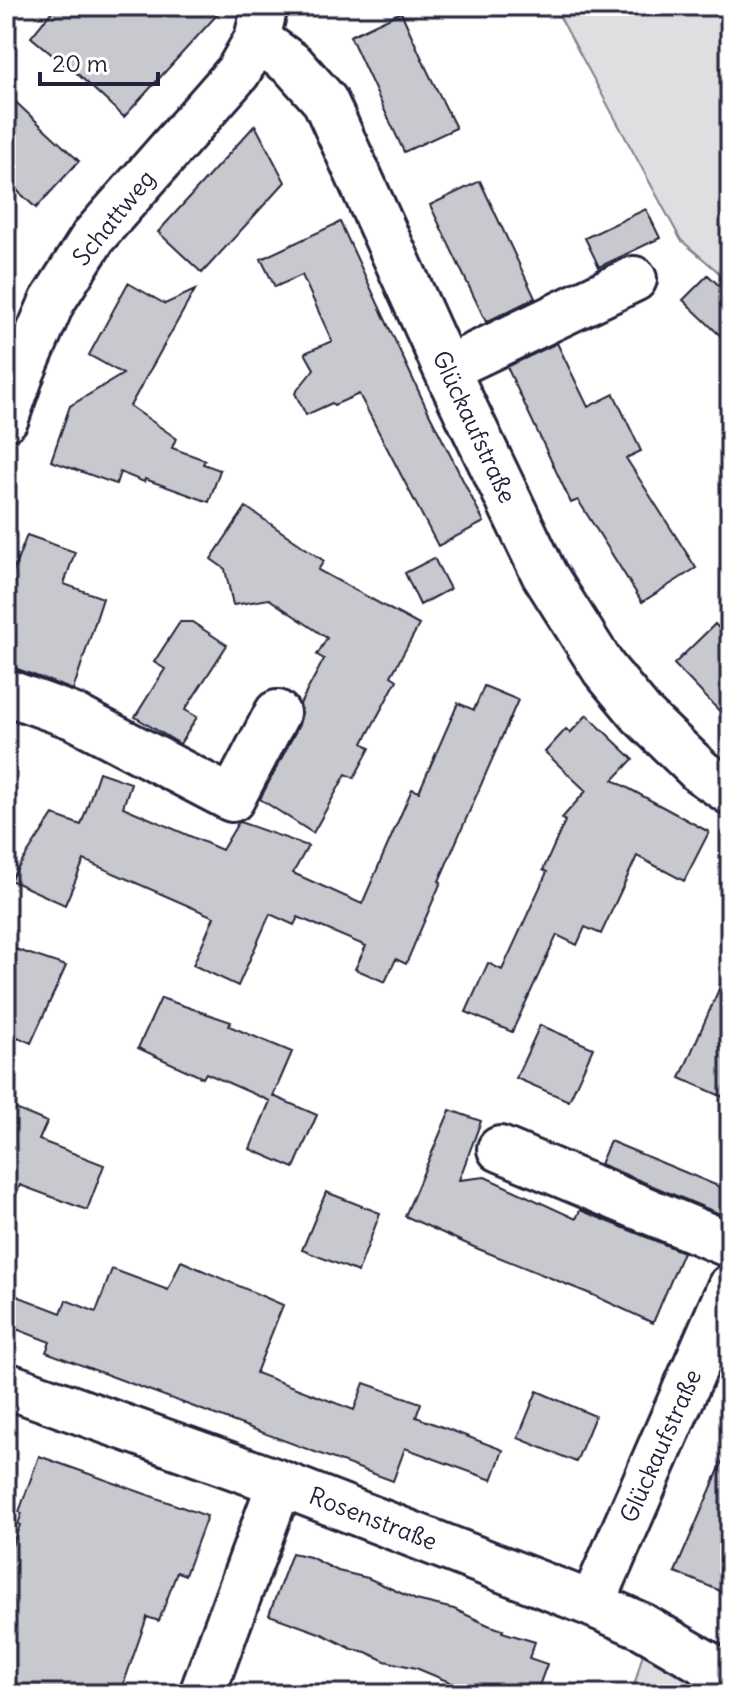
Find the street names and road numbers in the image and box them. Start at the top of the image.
street label: Schattweg [66,163,161,271]
street label: Glückaufstraße [427,346,523,507]
street label: Glückaufstraße [613,1364,707,1527]
street label: Rosenstraße [305,1480,442,1556]

